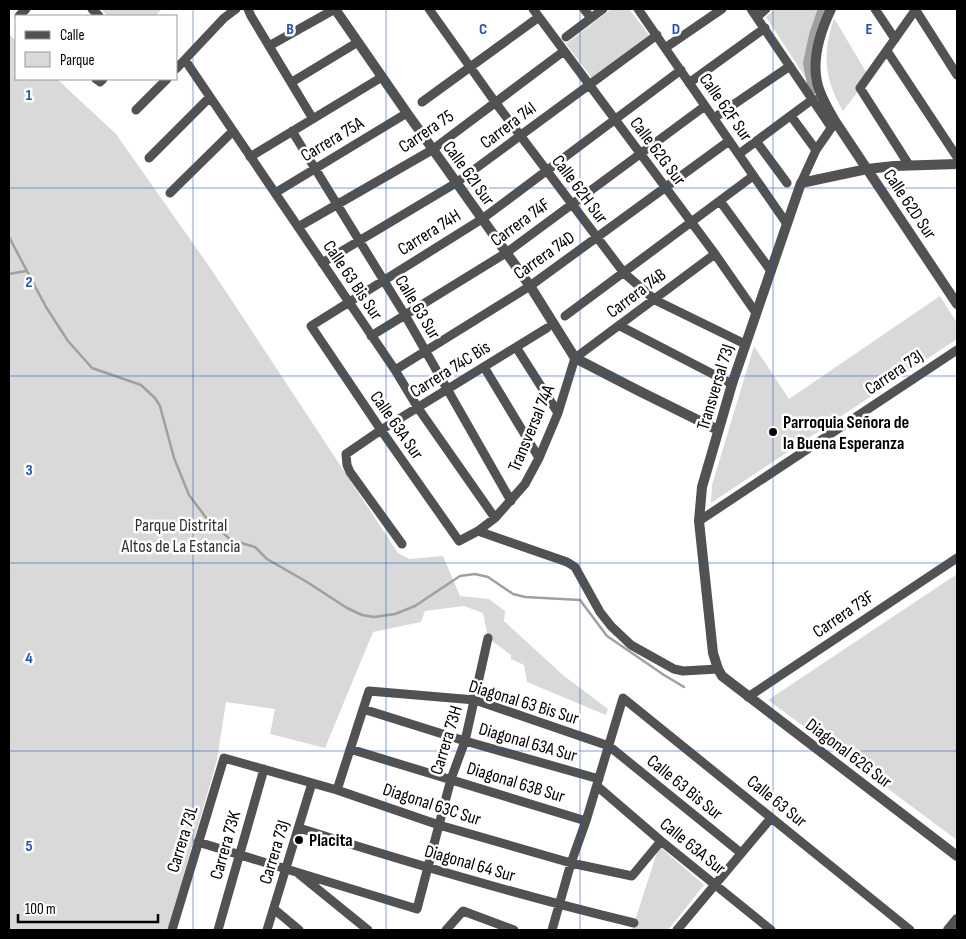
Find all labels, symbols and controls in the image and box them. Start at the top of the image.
legend [15,15,178,80]
text: B [286,20,294,39]
text: C [479,20,487,39]
text: D [672,20,680,39]
text: E [866,20,873,39]
text: Calle [60,26,84,45]
text: Parque [60,51,95,70]
street label: Calle 62F Sur [695,69,757,145]
text: 1 [26,86,33,105]
street label: Carrera 74I [476,98,540,153]
street label: Carrera 75 [395,105,458,157]
street label: Carrera 75A [297,112,368,166]
street label: Calle 62G Sur [625,113,690,190]
street label: Calle 62I Sur [438,137,499,210]
street label: Calle 62H Sur [547,151,612,228]
street label: Calle 62D Sur [879,165,941,243]
street label: Carrera 74F [487,194,554,251]
street label: Carrera 74H [394,205,465,260]
street label: Carrera 74D [510,227,579,284]
street label: Calle 63 Bis Sur [318,236,387,324]
street label: Carrera 74B [602,264,670,323]
street label: Calle 63 Sur [390,271,445,343]
text: 2 [25,273,33,292]
street label: Carrera 74C Bis [406,337,494,402]
street label: Transversal 73J [692,342,739,433]
street label: Carrera 73J [861,345,927,400]
street label: Transversal 74A [504,382,559,475]
street label: Calle 63A Sur [365,387,428,463]
place label: Parroquia Señora de la Buena Esperanza [783,412,909,454]
marker: Parroquia Señora de la Buena Esperanza [767,426,779,438]
text: 3 [25,461,33,480]
park label: Parque Distrital Altos de La Estancia [121,515,241,557]
street label: Carrera 73F [809,586,878,642]
text: 4 [25,649,33,668]
street label: Diagonal 63 Bis Sur [466,676,581,729]
street label: Carrera 73H [426,703,467,777]
street label: Diagonal 62G Sur [802,714,896,793]
street label: Diagonal 63A Sur [476,718,579,766]
street label: Calle 63 Bis Sur [643,750,727,824]
street label: Diagonal 63B Sur [464,758,567,807]
street label: Calle 63 Sur [743,771,811,832]
street label: Diagonal 63C Sur [380,779,484,830]
street label: Carrera 73L [162,803,203,875]
street label: Carrera 73K [206,808,245,882]
street label: Calle 63A Sur [656,814,730,879]
street label: Carrera 73J [255,818,294,887]
place label: Placita [309,830,353,851]
marker: Placita [293,834,305,846]
text: 5 [25,837,33,856]
street label: Diagonal 64 Sur [422,840,518,886]
scale bar [18,892,158,924]
text: 100 m [25,900,56,919]

